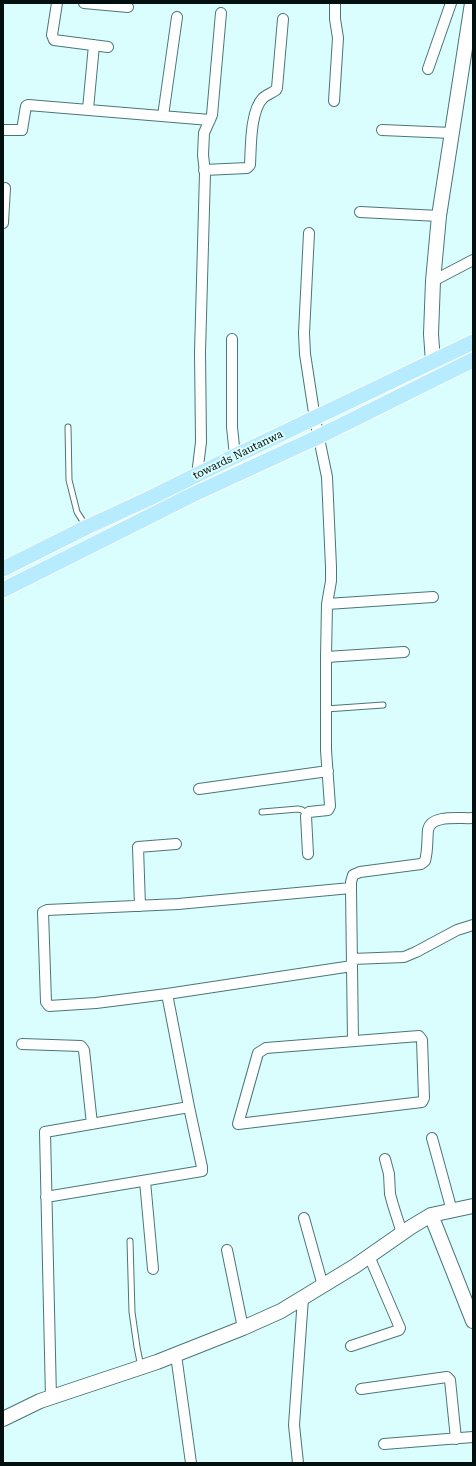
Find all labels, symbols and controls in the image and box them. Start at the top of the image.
street label: towards Nautanwa [191,428,285,482]

